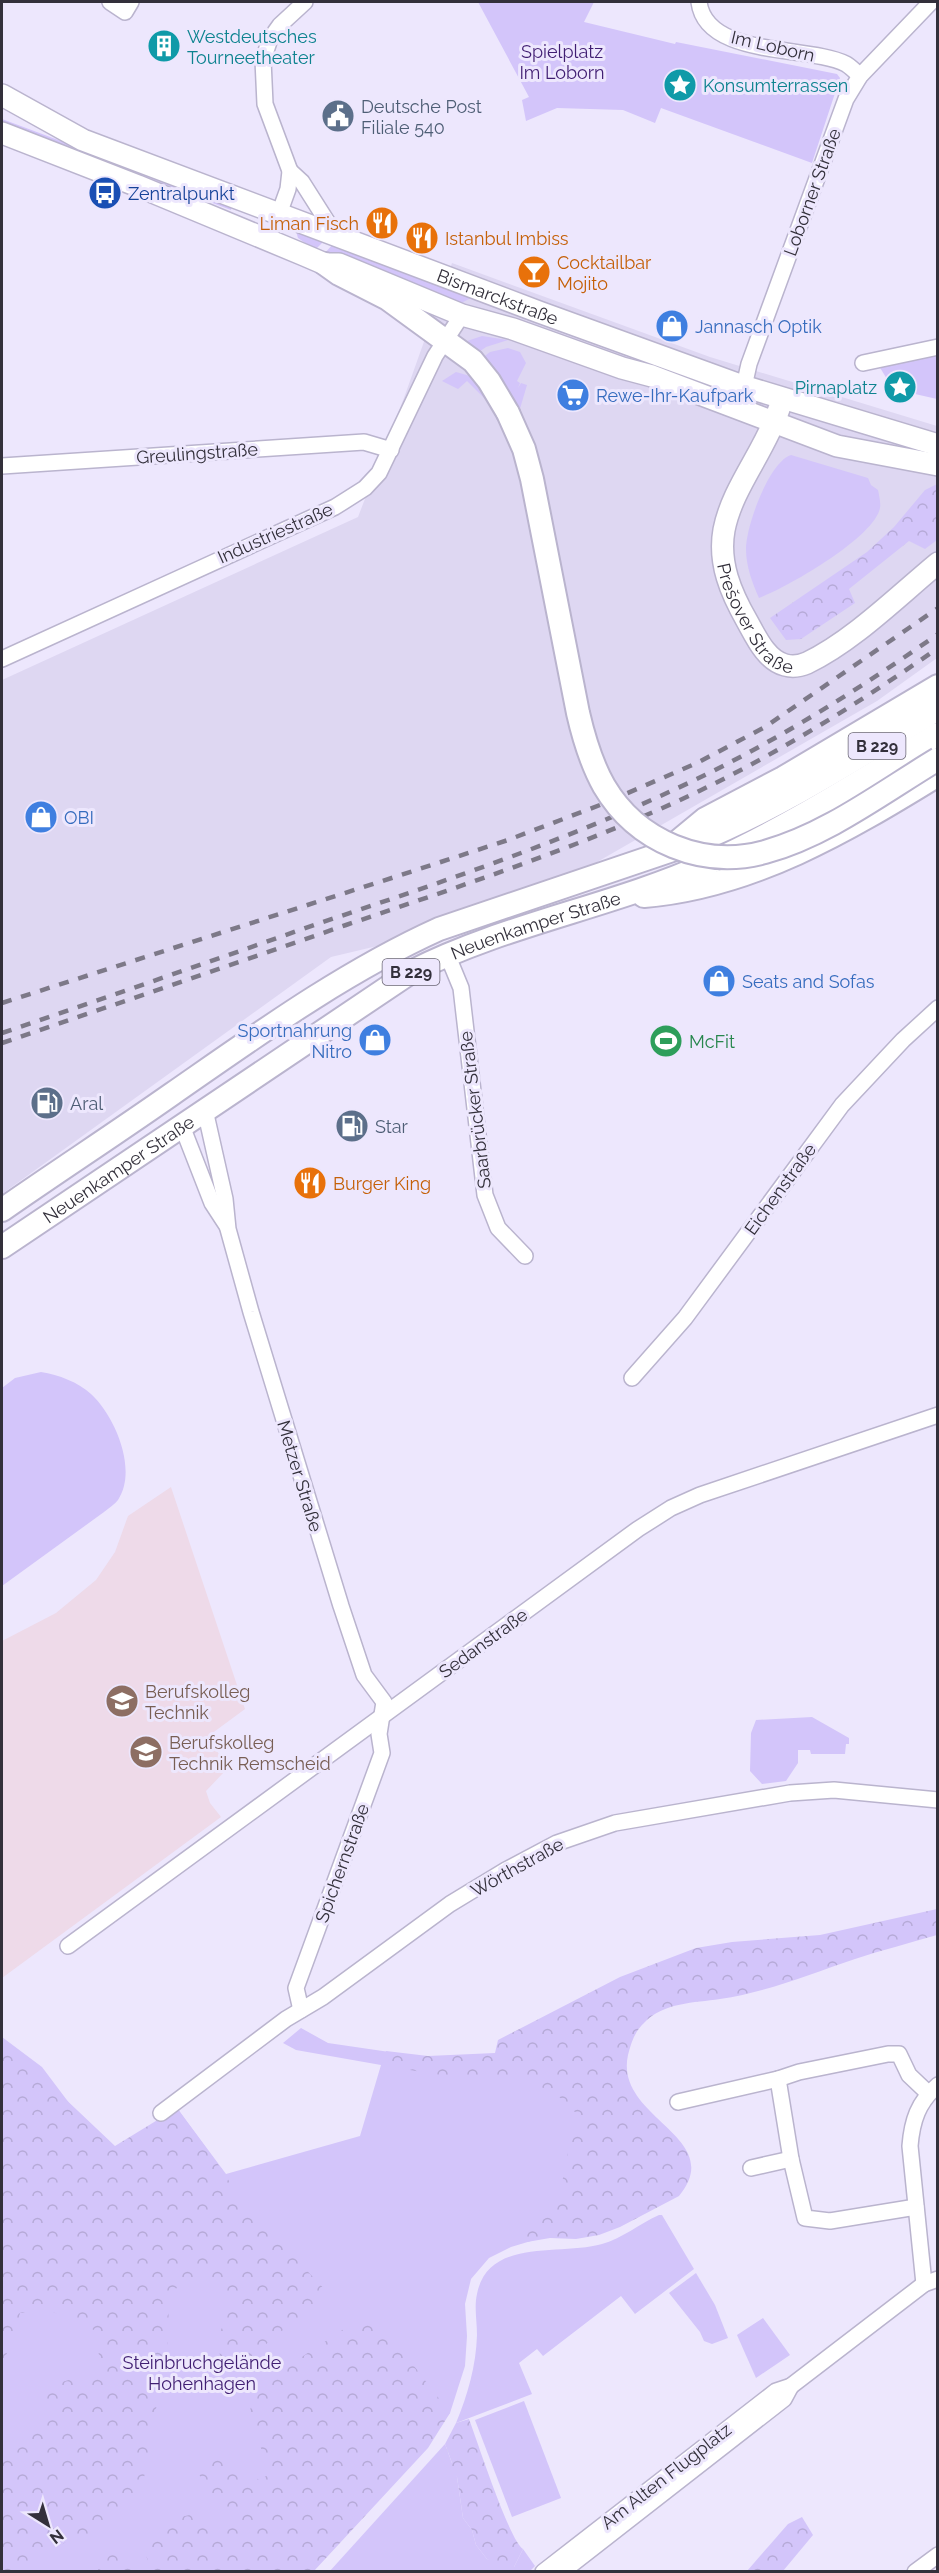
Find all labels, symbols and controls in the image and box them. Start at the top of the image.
place label: Westdeutsches Tourneetheater [187,26,317,68]
street label: Im Loborn [729,26,817,66]
building icon: Westdeutsches Tourneetheater [146,28,182,64]
park label: Spielplatz Im Loborn [519,41,605,83]
place icon: Konsumterrassen [662,67,698,103]
place label: Konsumterrassen [703,75,848,96]
place label: Deutsche Post Filiale 540 [361,96,482,138]
public building icon: Deutsche Post Filiale 540 [320,98,356,134]
street label: Loborner Straße [779,125,845,259]
bus stop icon: Zentralpunkt [87,175,123,211]
place label: Zentralpunkt [128,183,235,204]
restaurant icon: Liman Fisch [364,205,400,241]
place label: Liman Fisch [260,213,359,234]
restaurant icon: Istanbul Imbiss [404,220,440,256]
place label: Istanbul Imbiss [445,228,569,249]
place label: Cocktailbar Mojito [557,252,652,294]
bar icon: Cocktailbar Mojito [516,254,552,290]
street label: Bismarckstraße [434,264,562,329]
shop icon: Jannasch Optik [654,308,690,344]
place label: Jannasch Optik [695,316,822,337]
place icon: Pirnaplatz [882,369,918,405]
supermarket icon: Rewe-Ihr-Kaufpark [555,377,591,413]
place label: Pirnaplatz [795,377,877,398]
place label: Rewe-Ihr-Kaufpark [596,385,754,406]
street label: Greulingstraße [135,438,259,468]
street label: Industriestraße [214,498,336,568]
street label: Prešover Straße [714,561,795,677]
road number: B 229 [848,733,906,759]
shop icon: OBI [23,799,59,835]
place label: OBI [64,807,94,828]
street label: Neuenkamper Straße [447,887,623,963]
road number: B 229 [382,959,440,985]
shop icon: Seats and Sofas [701,963,737,999]
place label: Seats and Sofas [742,971,875,992]
place label: Sportnahrung Nitro [237,1020,352,1062]
shop icon: Sportnahrung Nitro [357,1022,393,1058]
sports icon: McFit [648,1023,684,1059]
street label: Saarbrücker Straße [455,1030,495,1190]
place label: McFit [689,1031,735,1052]
fuel station icon: Aral [29,1085,65,1121]
place label: Aral [70,1093,103,1114]
fuel station icon: Star [334,1108,370,1144]
street label: Neuenkamper Straße [39,1110,198,1227]
place label: Star [375,1116,409,1137]
street label: Eichenstraße [740,1139,820,1239]
restaurant icon: Burger King [292,1165,328,1201]
place label: Burger King [333,1173,431,1194]
street label: Metzer Straße [273,1418,327,1535]
street label: Sedanstraße [435,1604,532,1682]
place label: Berufskolleg Technik [145,1681,250,1723]
school or university icon: Berufskolleg Technik [104,1683,140,1719]
place label: Berufskolleg Technik Remscheid [169,1732,331,1774]
school or university icon: Berufskolleg Technik Remscheid [128,1734,164,1770]
street label: Spichernstraße [311,1800,373,1925]
street label: Wörthstraße [467,1833,567,1901]
park label: Steinbruchgelände Hohenhagen [123,2352,282,2394]
street label: Am Alten Flugplatz [597,2419,735,2533]
north arrow [18,2495,78,2555]
text: N [46,2525,67,2548]

